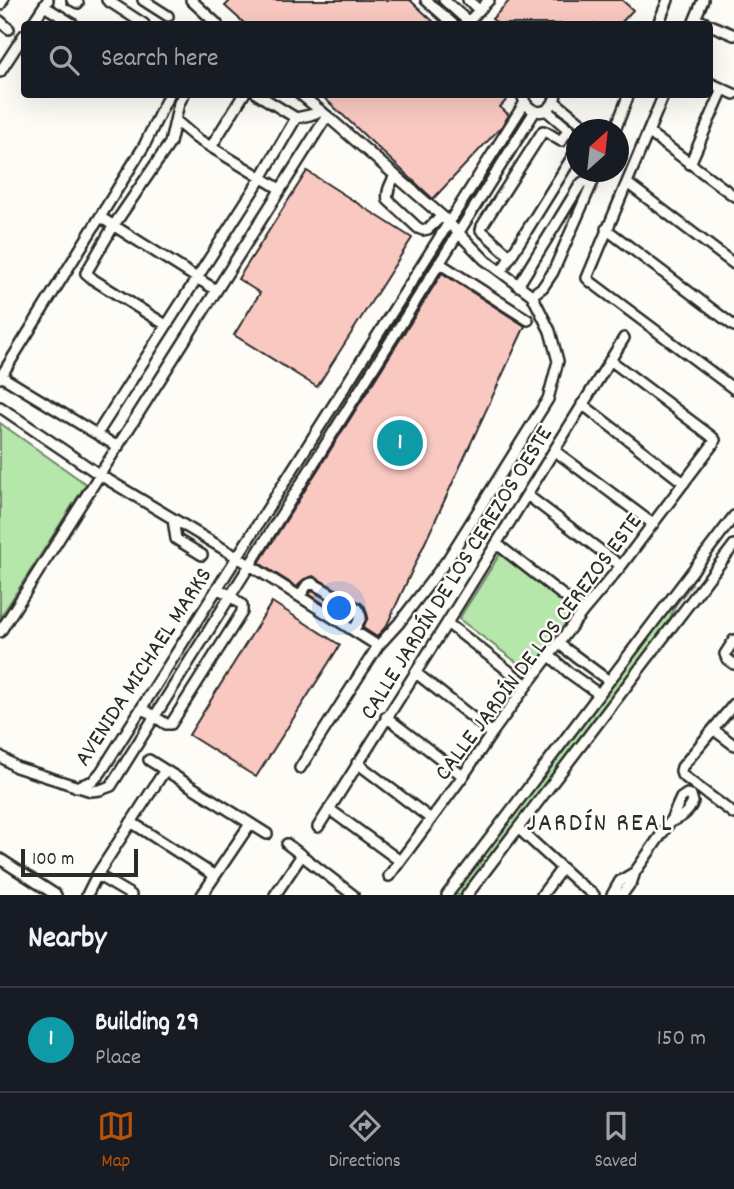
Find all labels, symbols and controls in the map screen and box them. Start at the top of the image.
search box [21,21,713,98]
icon: search [45,41,83,79]
text: Search here [101,41,219,78]
north arrow [566,119,629,182]
pin: 1 [377,417,423,469]
street label: CALLE JARDÍN DE LOS CEREZOS OESTE [353,420,562,727]
street label: CALLE JARDÍN DE LOS CEREZOS ESTE [427,507,651,789]
street label: AVENIDA MICHAEL MARKS [67,561,222,774]
your location [322,591,356,625]
district label: JARDÍN REAL [526,806,674,843]
scale bar [21,846,138,878]
text: 100 m [32,847,74,874]
text: Nearby [28,919,106,962]
text: Building 29 [95,1005,199,1042]
text: 1 [48,1023,54,1056]
text: 150 m [657,1023,706,1056]
text: Place [95,1042,141,1075]
tab: Map [97,1107,135,1176]
tab: Directions [329,1107,401,1176]
tab: Saved [595,1107,637,1176]

